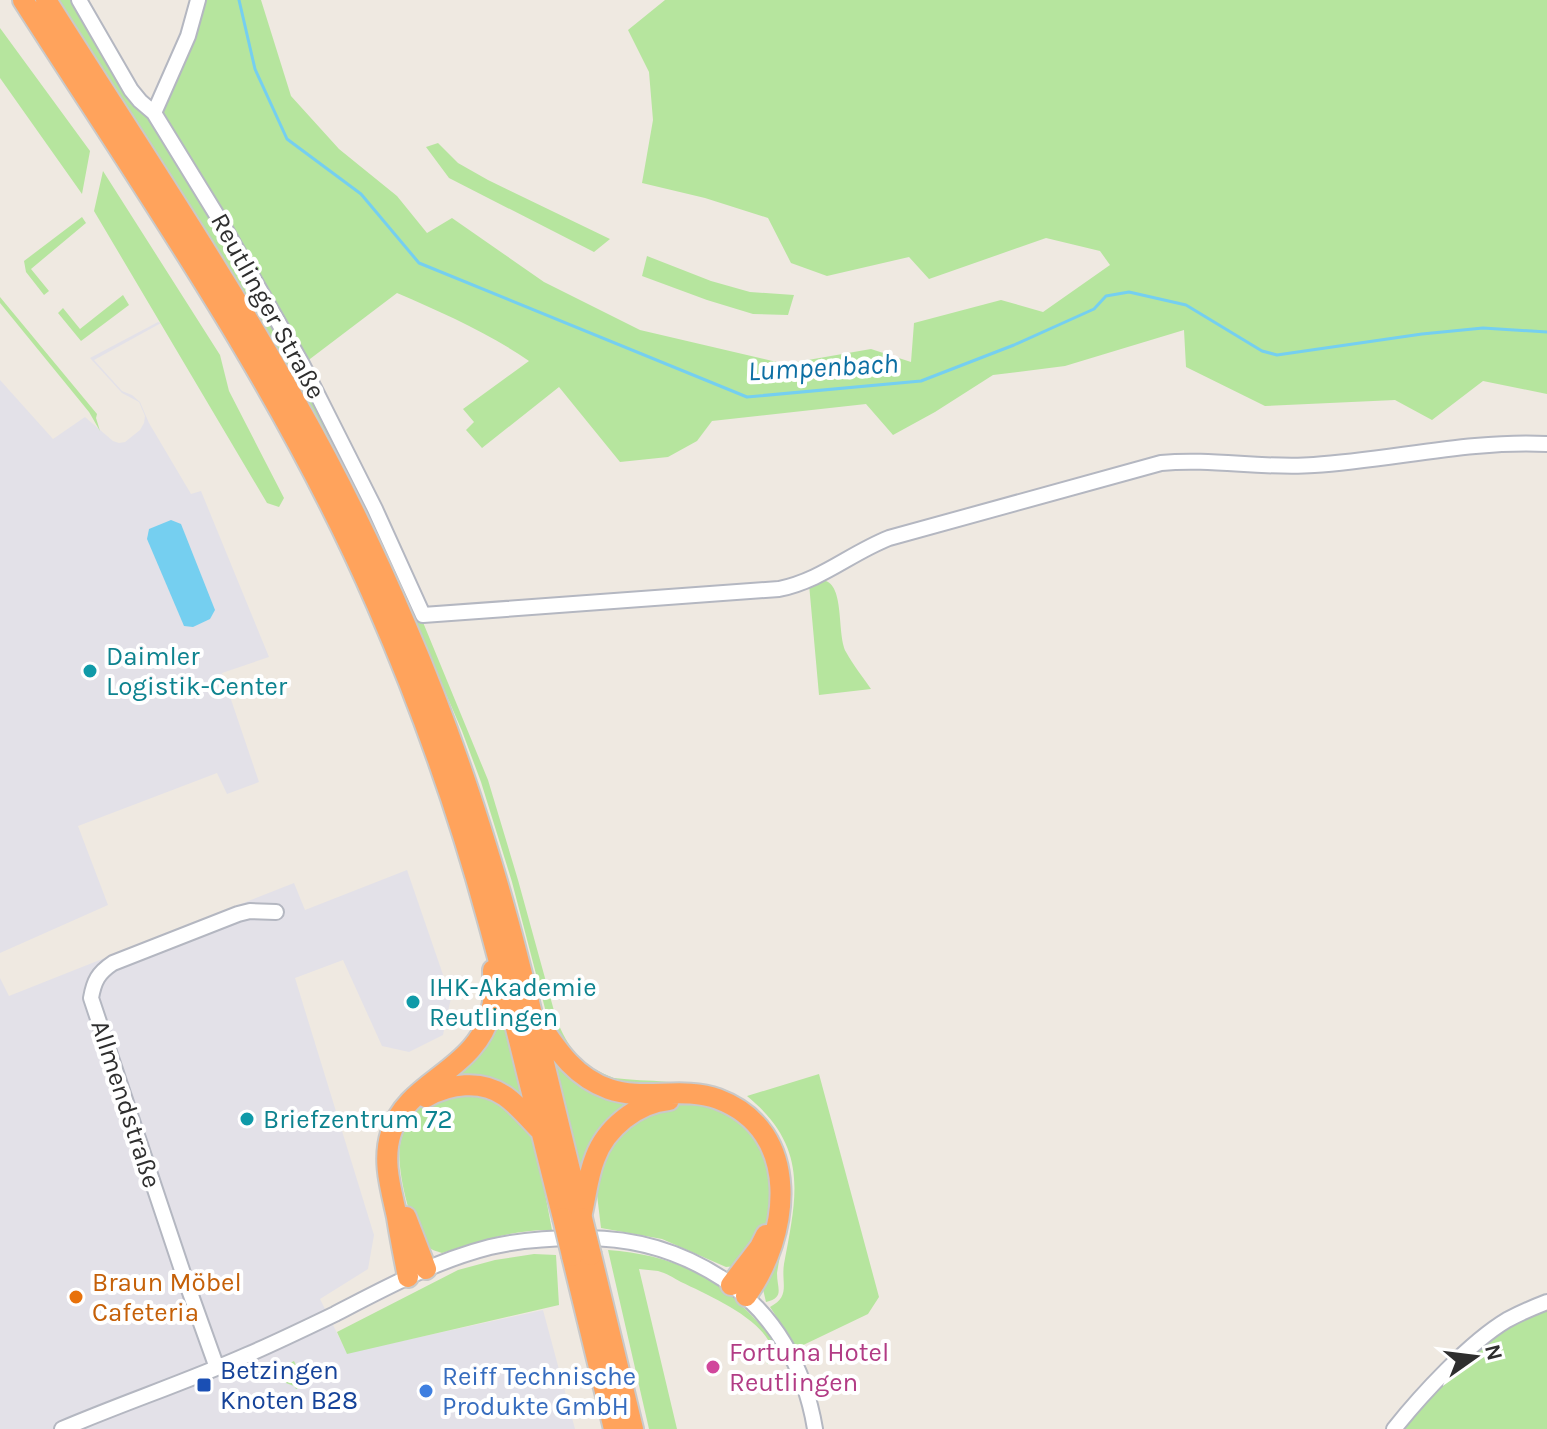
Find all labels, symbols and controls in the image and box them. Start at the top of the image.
street label: Reutlinger Straße [204,208,332,404]
water label: Lumpenbach [747,347,899,387]
place label: Daimler Logistik-Center [106,641,288,702]
marker: Daimler Logistik-Center [81,662,99,680]
place label: IHK-Akademie Reutlingen [429,972,597,1033]
marker: IHK-Akademie Reutlingen [404,993,422,1011]
street label: Allmendstraße [84,1016,168,1192]
place label: Briefzentrum 72 [263,1104,453,1135]
marker: Briefzentrum 72 [238,1110,256,1128]
place label: Braun Möbel Cafeteria [92,1267,242,1328]
marker: Braun Möbel Cafeteria [67,1288,85,1306]
north arrow [1435,1317,1515,1397]
place label: Fortuna Hotel Reutlingen [729,1337,889,1398]
text: N [1479,1342,1508,1363]
place label: Betzingen Knoten B28 [220,1355,358,1416]
marker: Fortuna Hotel Reutlingen [704,1358,722,1376]
place label: Reiff Technische Produkte GmbH [442,1361,636,1422]
marker: Betzingen Knoten B28 [195,1376,213,1394]
marker: Reiff Technische Produkte GmbH [417,1382,435,1400]

